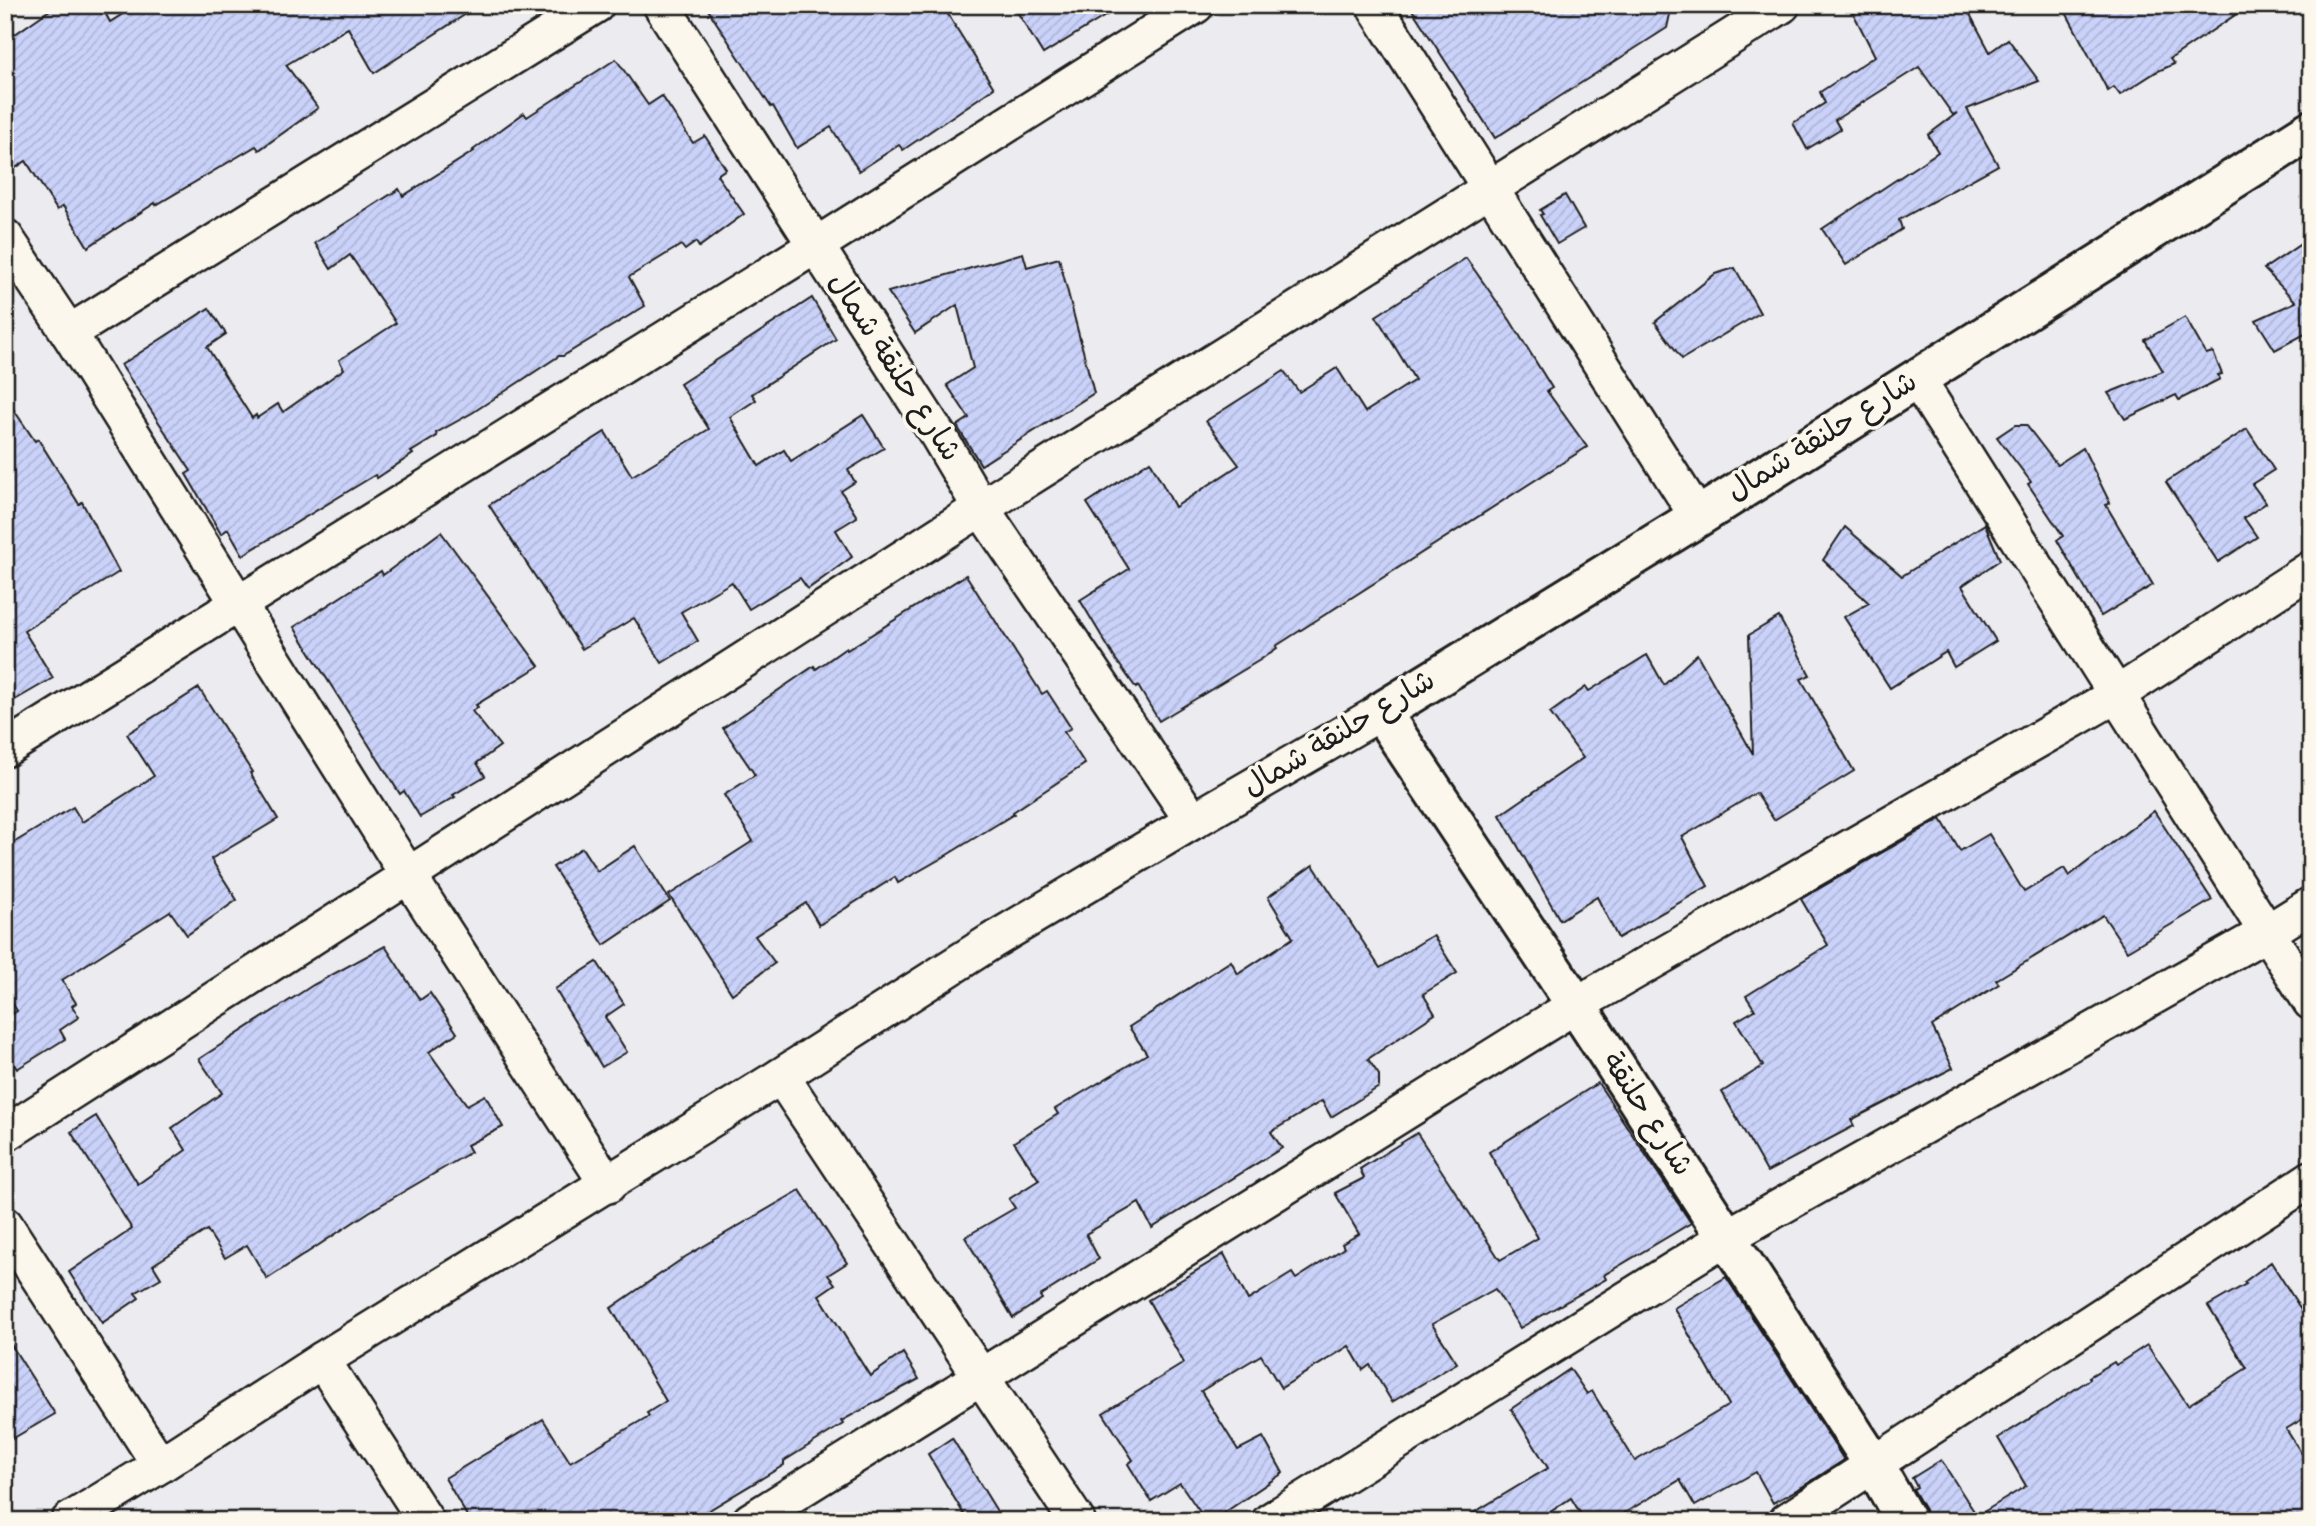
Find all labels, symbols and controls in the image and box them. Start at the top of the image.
street label: شارع حلنقة شمال [815,265,971,471]
street label: شارع حلنقة شمال [1719,362,1927,514]
street label: شارع حلنقة شمال [1235,660,1445,810]
street label: شارع حلنقة [1589,1044,1703,1186]

